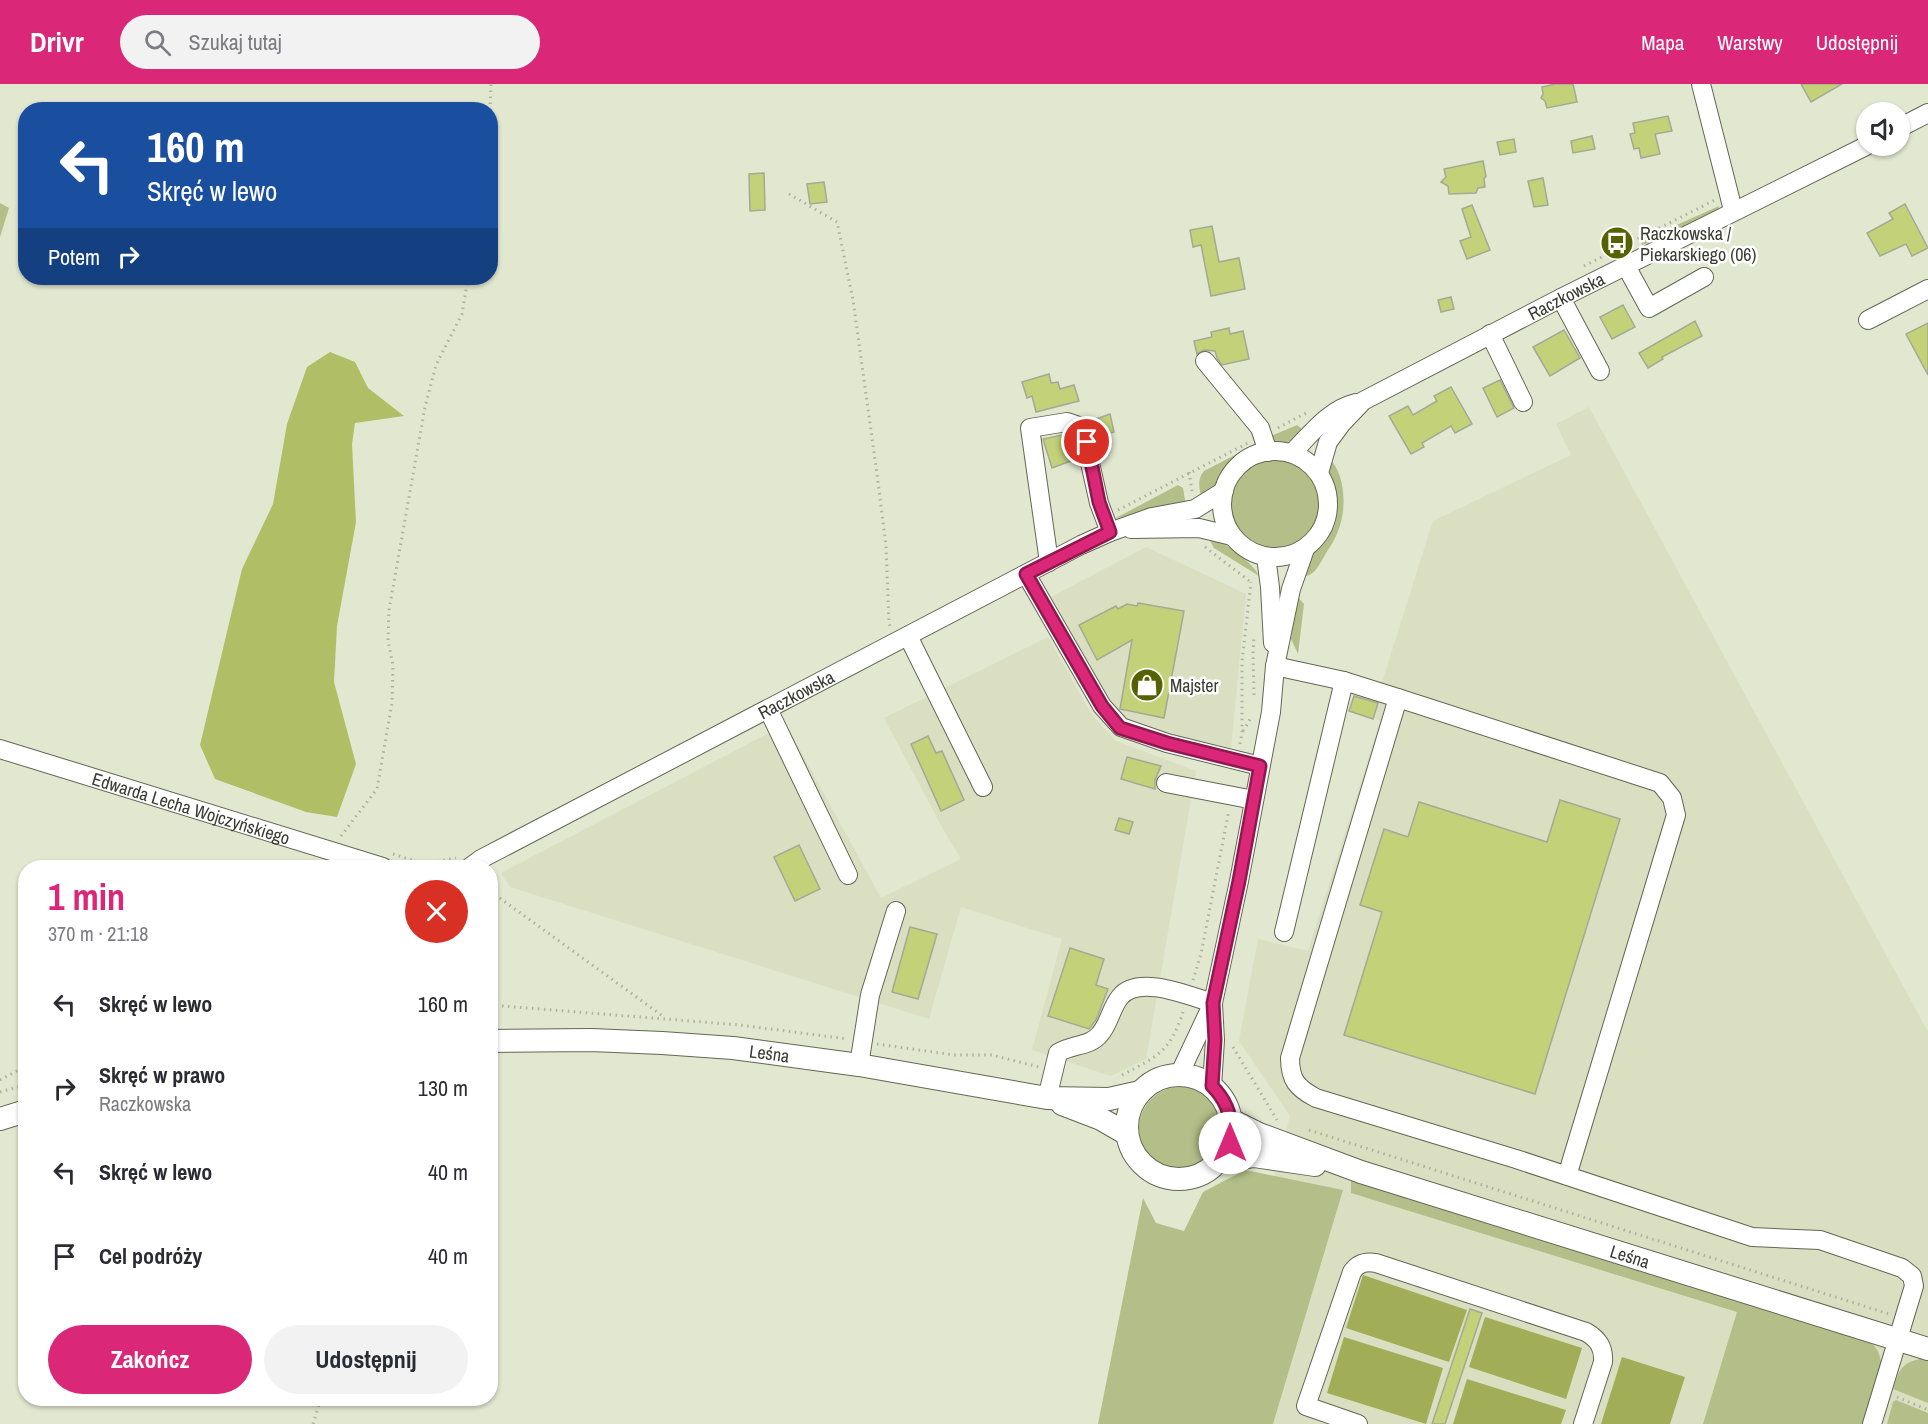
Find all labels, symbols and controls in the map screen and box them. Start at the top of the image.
search box [120,15,540,69]
text: Drivr [30,23,84,61]
icon: search [141,26,174,59]
text: Szukaj tutaj [189,27,282,57]
text: Mapa [1641,28,1684,57]
text: Warstwy [1717,28,1783,57]
text: Udostępnij [1816,28,1898,57]
map controls [1856,102,1910,156]
button: sound [1856,102,1910,156]
text: 160 m [147,119,245,175]
icon: left [48,126,126,204]
text: Skręć w lewo [147,173,277,209]
place label: Raczkowska / Piekarskiego (06) [1640,221,1757,267]
bus stop icon: Raczkowska / Piekarskiego (06) [1599,225,1635,261]
icon: right [112,240,145,273]
text: Potem [48,242,100,272]
street label: Raczkowska [1523,266,1609,326]
pin [1061,416,1112,467]
icon: arrive [1070,425,1103,458]
street label: Raczkowska [753,664,838,725]
shop icon: Majster [1129,667,1165,703]
place label: Majster [1170,673,1218,698]
street label: Edwarda Lecha Wojczyńskiego [89,766,293,850]
text: 1 min [48,873,125,921]
button: close [405,880,468,943]
text: 370 m · 21:18 [48,920,148,947]
icon: left [48,988,81,1021]
text: Skręć w lewo [99,989,212,1019]
text: 160 m [418,989,468,1019]
street label: Leśna [748,1038,791,1068]
text: Skręć w prawo [99,1060,225,1090]
icon: right [48,1072,81,1105]
text: 130 m [418,1073,468,1103]
text: Raczkowska [99,1090,191,1117]
position arrow [1198,1111,1262,1175]
icon: left [48,1156,81,1189]
text: Skręć w lewo [99,1157,212,1187]
text: 40 m [428,1157,468,1187]
street label: Leśna [1607,1238,1653,1274]
icon: arrive [48,1240,81,1273]
text: Cel podróży [99,1241,202,1271]
text: 40 m [428,1241,468,1271]
button: Zakończ [48,1325,252,1394]
button: Udostępnij [264,1325,468,1394]

